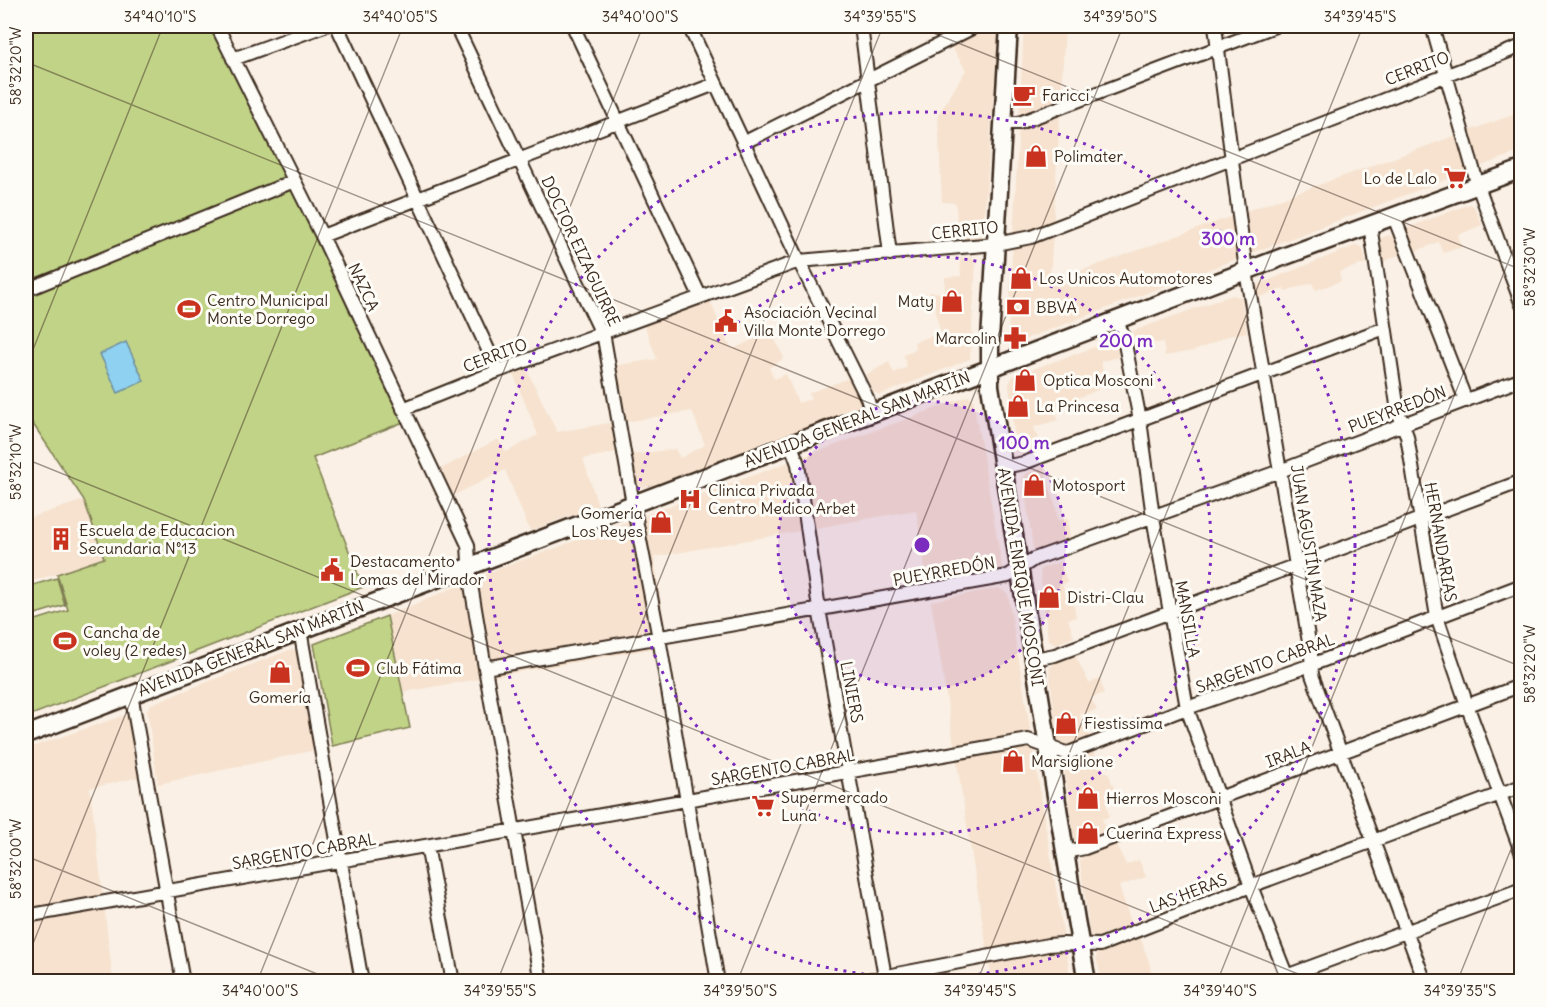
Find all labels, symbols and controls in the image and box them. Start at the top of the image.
text: 34°40'10"S [124,7,196,26]
text: 34°40'05"S [362,7,438,26]
text: 34°40'00"S [602,7,678,26]
text: 34°39'55"S [844,7,916,26]
text: 34°39'50"S [1083,7,1157,26]
text: 34°39'45"S [1324,7,1396,26]
text: 58°32'20"W [6,26,25,105]
street label: CERRITO [1382,47,1452,89]
cafe icon: Faricci [1011,82,1037,108]
place label: Faricci [1042,85,1089,105]
shop icon: Polimater [1023,143,1049,169]
place label: Polimater [1054,146,1123,166]
supermarket icon: Lo de Lalo [1442,165,1468,191]
place label: Lo de Lalo [1364,168,1437,188]
street label: DOCTOR EIZAGUIRRE [537,173,625,329]
street label: CERRITO [930,217,1000,243]
text: 300 m [1201,227,1255,250]
text: 58°32'30"W [1520,227,1539,307]
street label: NAZCA [344,260,384,314]
shop icon: Los Unicos Automotores [1008,265,1034,291]
place label: Los Unicos Automotores [1039,268,1213,288]
shop icon: Maty [939,288,965,314]
place label: Centro Municipal Monte Dorrego [207,290,328,328]
place label: Maty [898,291,934,311]
bank icon: BBVA [1005,294,1031,320]
sports icon: Centro Municipal Monte Dorrego [176,296,202,322]
place label: BBVA [1036,297,1077,317]
place label: Asociación Vecinal Villa Monte Dorrego [744,302,886,340]
public building icon: Asociación Vecinal Villa Monte Dorrego [713,308,739,334]
pharmacy icon: Marcolin [1002,325,1028,351]
place label: Marcolin [935,328,997,348]
text: 200 m [1099,329,1153,352]
street label: CERRITO [460,334,530,376]
street label: AVENIDA GENERAL SAN MARTÍN [741,367,973,471]
shop icon: Optica Mosconi [1012,367,1038,393]
place label: Optica Mosconi [1043,370,1153,390]
street label: PUEYRREDÓN [1345,381,1449,437]
shop icon: La Princesa [1005,393,1031,419]
place label: La Princesa [1036,396,1119,416]
text: 58°32'10"W [6,423,25,500]
text: 100 m [999,431,1050,454]
street label: JUAN AGUSTÍN MAZA [1287,463,1331,623]
street label: AVENIDA ENRIQUE MOSCONI [994,466,1048,688]
shop icon: Motosport [1021,472,1047,498]
place label: Motosport [1052,475,1126,495]
place label: Clinica Privada Centro Medico Arbet [708,480,856,518]
street label: HERNANDARIAS [1421,480,1461,604]
hospital icon: Clinica Privada Centro Medico Arbet [677,486,703,512]
place label: Gomería Los Reyes [571,503,643,541]
shop icon: Gomería Los Reyes [648,509,674,535]
place label: Escuela de Educacion Secundaria N°13 [79,520,235,558]
building icon: Escuela de Educacion Secundaria N°13 [48,526,74,552]
centre of rings [912,535,932,555]
place label: Destacamento Lomas del Mirador [350,551,484,589]
street label: PUEYRREDÓN [891,552,997,590]
public building icon: Destacamento Lomas del Mirador [319,557,345,583]
street label: MANSILLA [1171,579,1205,659]
shop icon: Distri-Clau [1036,584,1062,610]
place label: Distri-Clau [1067,587,1144,607]
street label: AVENIDA GENERAL SAN MARTÍN [135,596,367,700]
place label: Cancha de voley (2 redes) [83,622,187,660]
text: 58°32'20"W [1520,624,1539,703]
sports icon: Cancha de voley (2 redes) [52,628,78,654]
street label: SARGENTO CABRAL [1193,629,1337,697]
sports icon: Club Fátima [345,655,371,681]
place label: Club Fátima [376,658,462,678]
shop icon: Gomería [267,659,293,685]
street label: LINIERS [836,660,868,725]
place label: Gomería [249,687,311,707]
shop icon: Fiestissima [1053,710,1079,736]
place label: Fiestissima [1084,713,1163,733]
street label: IRALA [1263,736,1313,772]
street label: SARGENTO CABRAL [709,744,857,790]
shop icon: Marsiglione [1000,748,1026,774]
place label: Marsiglione [1031,751,1113,771]
shop icon: Hierros Mosconi [1075,785,1101,811]
place label: Supermercado Luna [781,787,888,825]
place label: Hierros Mosconi [1106,788,1222,808]
supermarket icon: Supermercado Luna [750,793,776,819]
text: 58°32'00"W [6,818,25,899]
shop icon: Cuerina Express [1075,820,1101,846]
place label: Cuerina Express [1106,823,1222,843]
street label: SARGENTO CABRAL [230,828,378,874]
street label: LAS HERAS [1146,869,1230,917]
text: 34°40'00"S [222,981,298,1000]
text: 34°39'55"S [464,981,536,1000]
text: 34°39'50"S [703,981,777,1000]
text: 34°39'45"S [944,981,1016,1000]
text: 34°39'40"S [1183,981,1257,1000]
text: 34°39'35"S [1424,981,1496,1000]

